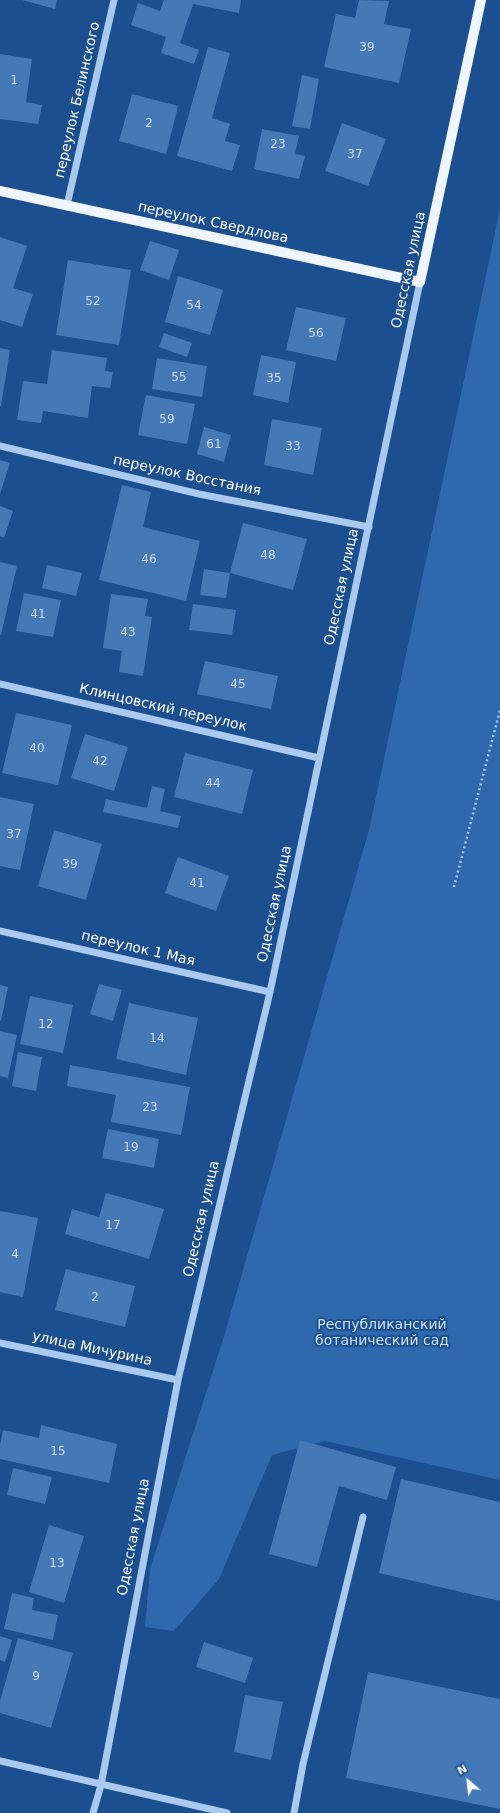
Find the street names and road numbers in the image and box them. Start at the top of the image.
street label: переулок Белинского [52,20,104,180]
street label: переулок Свердлова [136,199,290,247]
street label: Одесская улица [388,210,430,330]
street label: переулок Восстания [111,452,263,500]
street label: Одесская улица [321,527,363,647]
street label: Клинцовский переулок [77,680,249,736]
street label: Одесская улица [254,844,296,964]
street label: переулок 1 Мая [79,928,197,970]
street label: Одесская улица [180,1159,224,1279]
street label: улица Мичурина [30,1328,154,1370]
street label: Одесская улица [114,1477,154,1597]

